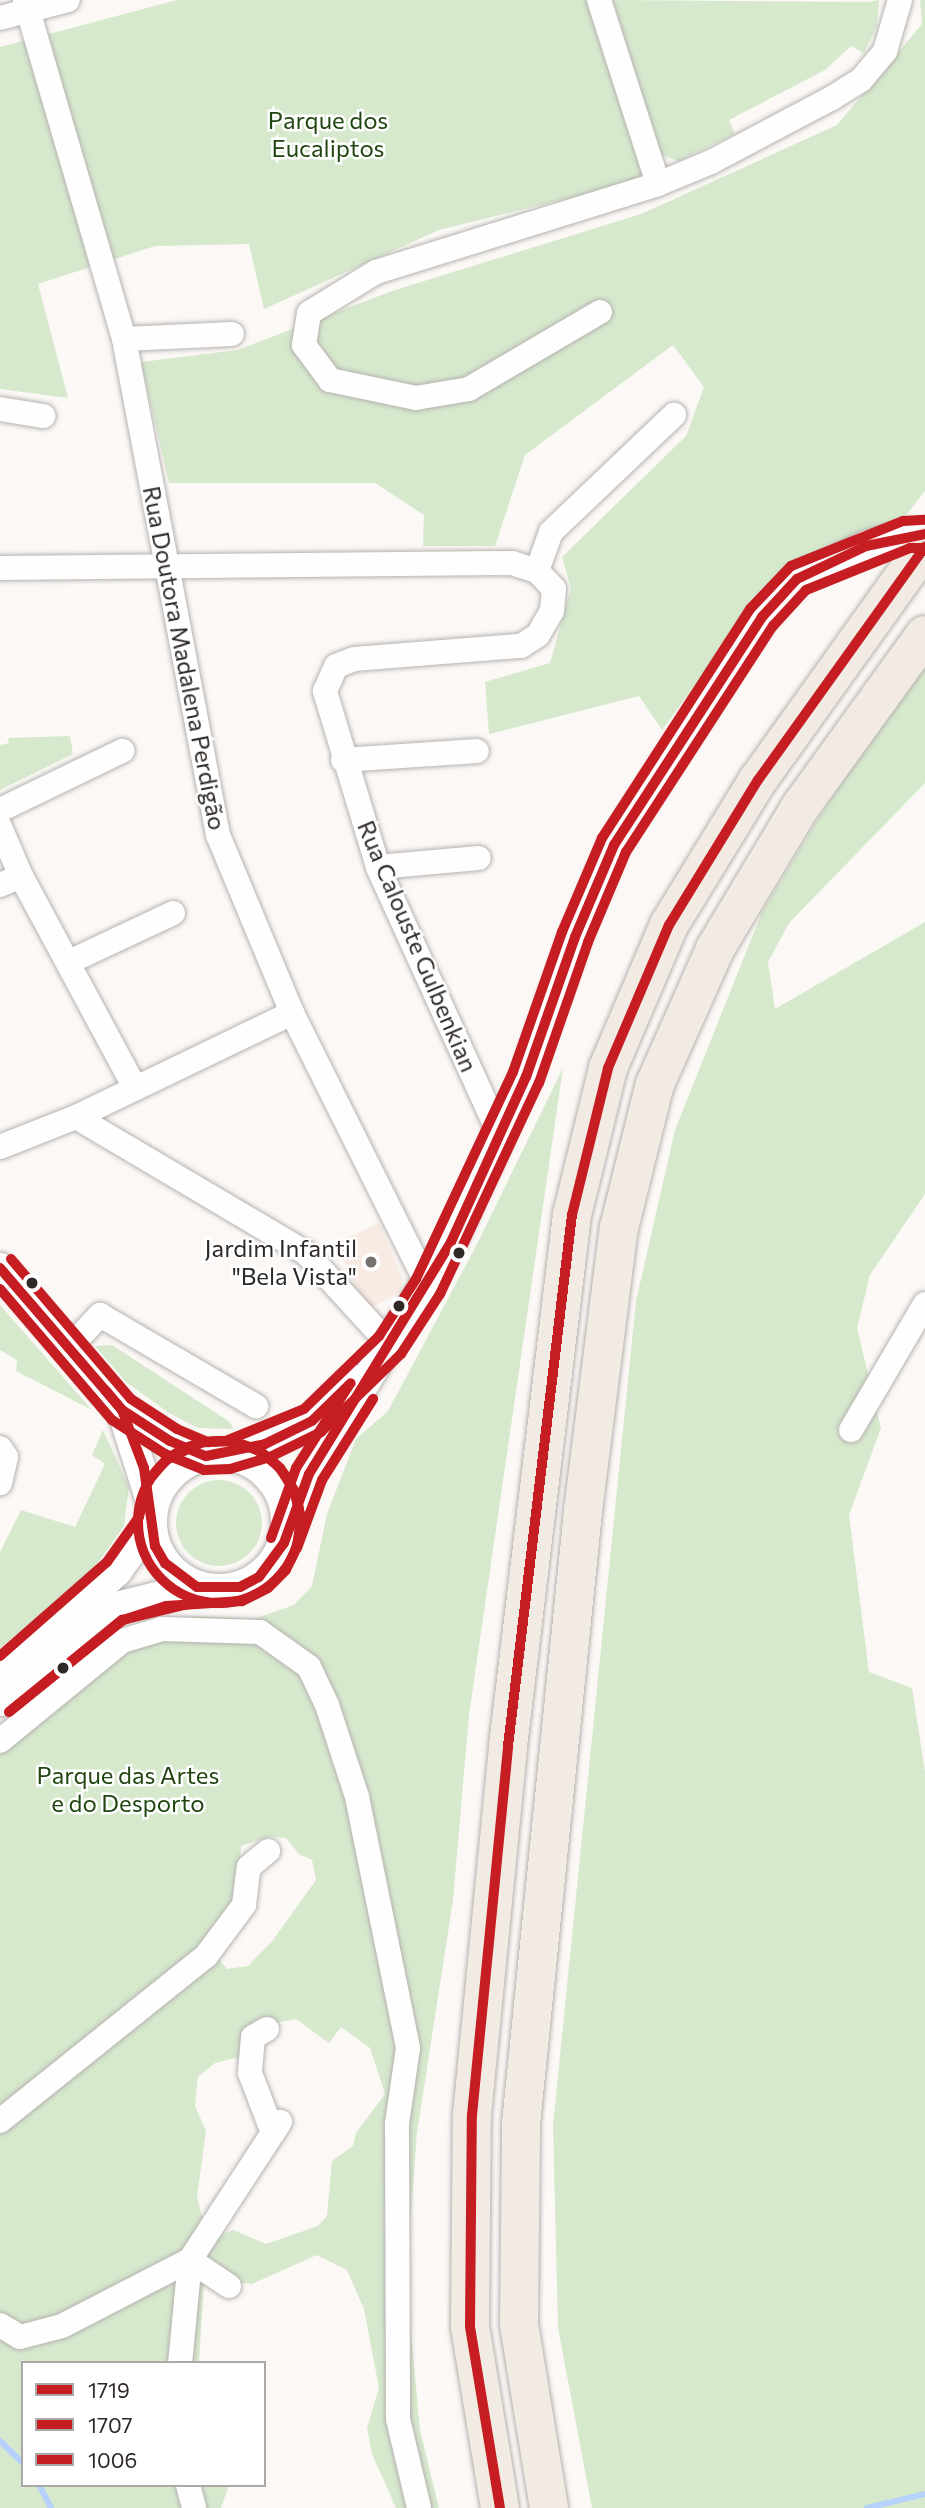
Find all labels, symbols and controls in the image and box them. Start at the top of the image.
park label: Parque dos Eucaliptos [268,106,388,162]
street label: Rua Doutora Madalena Perdigão [137,484,233,832]
street label: Rua Calouste Gulbenkian [352,816,484,1076]
place label: Jardim Infantil "Bela Vista" [205,1234,357,1290]
unlabelled marker [452,1246,466,1260]
marker: Jardim Infantil "Bela Vista" [363,1254,379,1270]
unlabelled marker [25,1276,39,1290]
unlabelled marker [392,1299,406,1313]
unlabelled marker [56,1661,70,1675]
park label: Parque das Artes e do Desporto [37,1761,219,1817]
legend [21,2361,266,2487]
text: 1719 [88,2377,130,2402]
text: 1707 [88,2412,133,2437]
text: 1006 [88,2447,137,2472]

